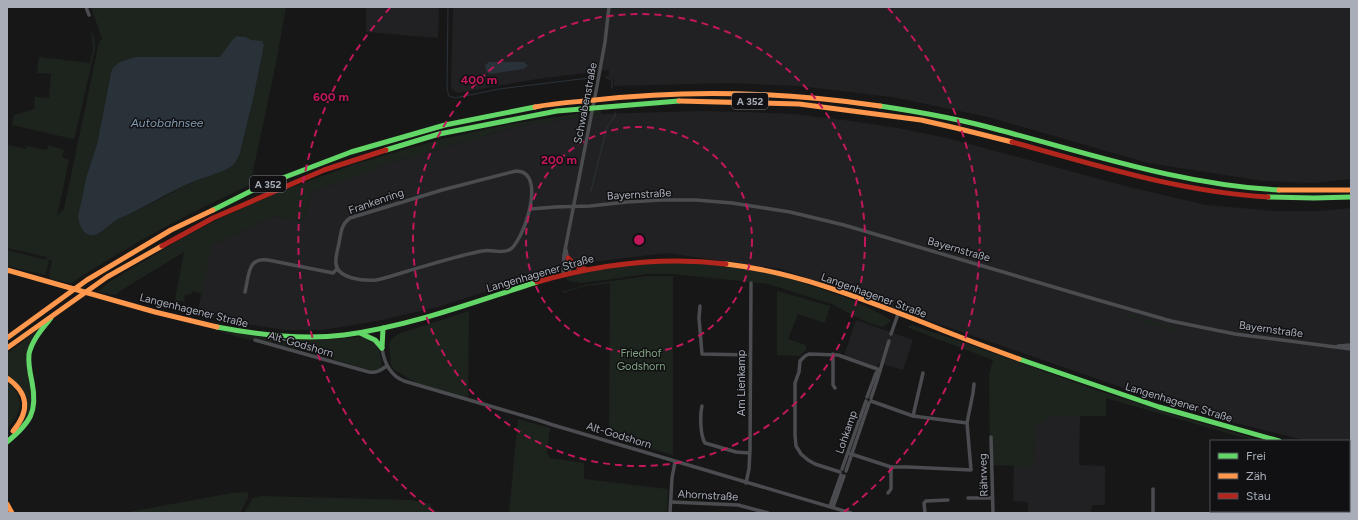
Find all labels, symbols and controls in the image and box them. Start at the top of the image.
street label: Schwabenstraße [571,61,600,145]
text: 400 m [461,73,497,87]
text: 600 m [313,90,349,104]
road number: A 352 [732,93,768,109]
water label: Autobahnsee [130,116,204,130]
text: 200 m [541,153,577,167]
road number: A 352 [250,176,286,192]
street label: Frankenring [347,186,405,217]
street label: Bayernstraße [606,186,672,203]
centre of rings [632,233,646,247]
street label: Bayernstraße [926,234,992,265]
street label: Langenhagener Straße [485,252,595,295]
street label: Langenhagener Straße [819,270,928,321]
street label: Langenhagener Straße [138,291,249,330]
street label: Bayernstraße [1238,319,1304,340]
street label: Alt-Godshorn [267,329,335,360]
park label: Friedhof Godshorn [617,347,665,373]
street label: Am Lienkamp [735,349,748,416]
street label: Langenhagener Straße [1124,380,1234,425]
street label: Lohkamp [833,408,860,456]
street label: Alt-Godshorn [585,419,653,452]
legend [1210,440,1350,512]
text: Frei [1246,449,1266,463]
street label: Rährweg [976,453,991,497]
text: Zäh [1246,469,1267,483]
street label: Ahornstraße [677,487,739,504]
text: Stau [1246,489,1271,503]

